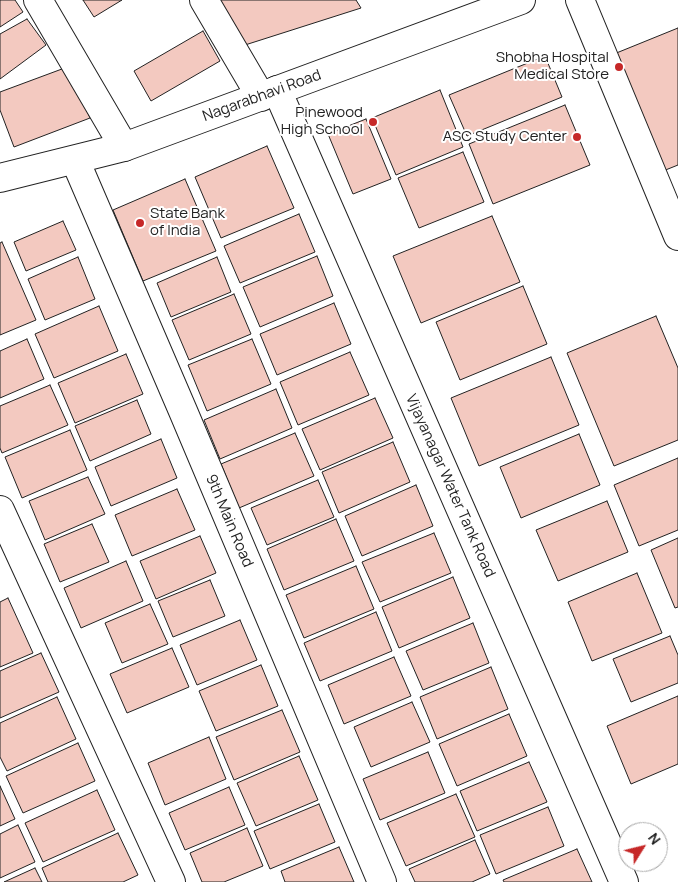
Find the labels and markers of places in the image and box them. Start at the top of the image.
place label: Shobha Hospital Medical Store [496,49,609,84]
marker: Shobha Hospital Medical Store [613,61,625,73]
place label: Pinewood High School [281,104,363,139]
marker: Pinewood High School [367,116,379,128]
place label: ASC Study Center [443,128,567,146]
marker: ASC Study Center [571,131,583,143]
place label: State Bank of India [150,205,225,240]
marker: State Bank of India [134,217,146,229]

